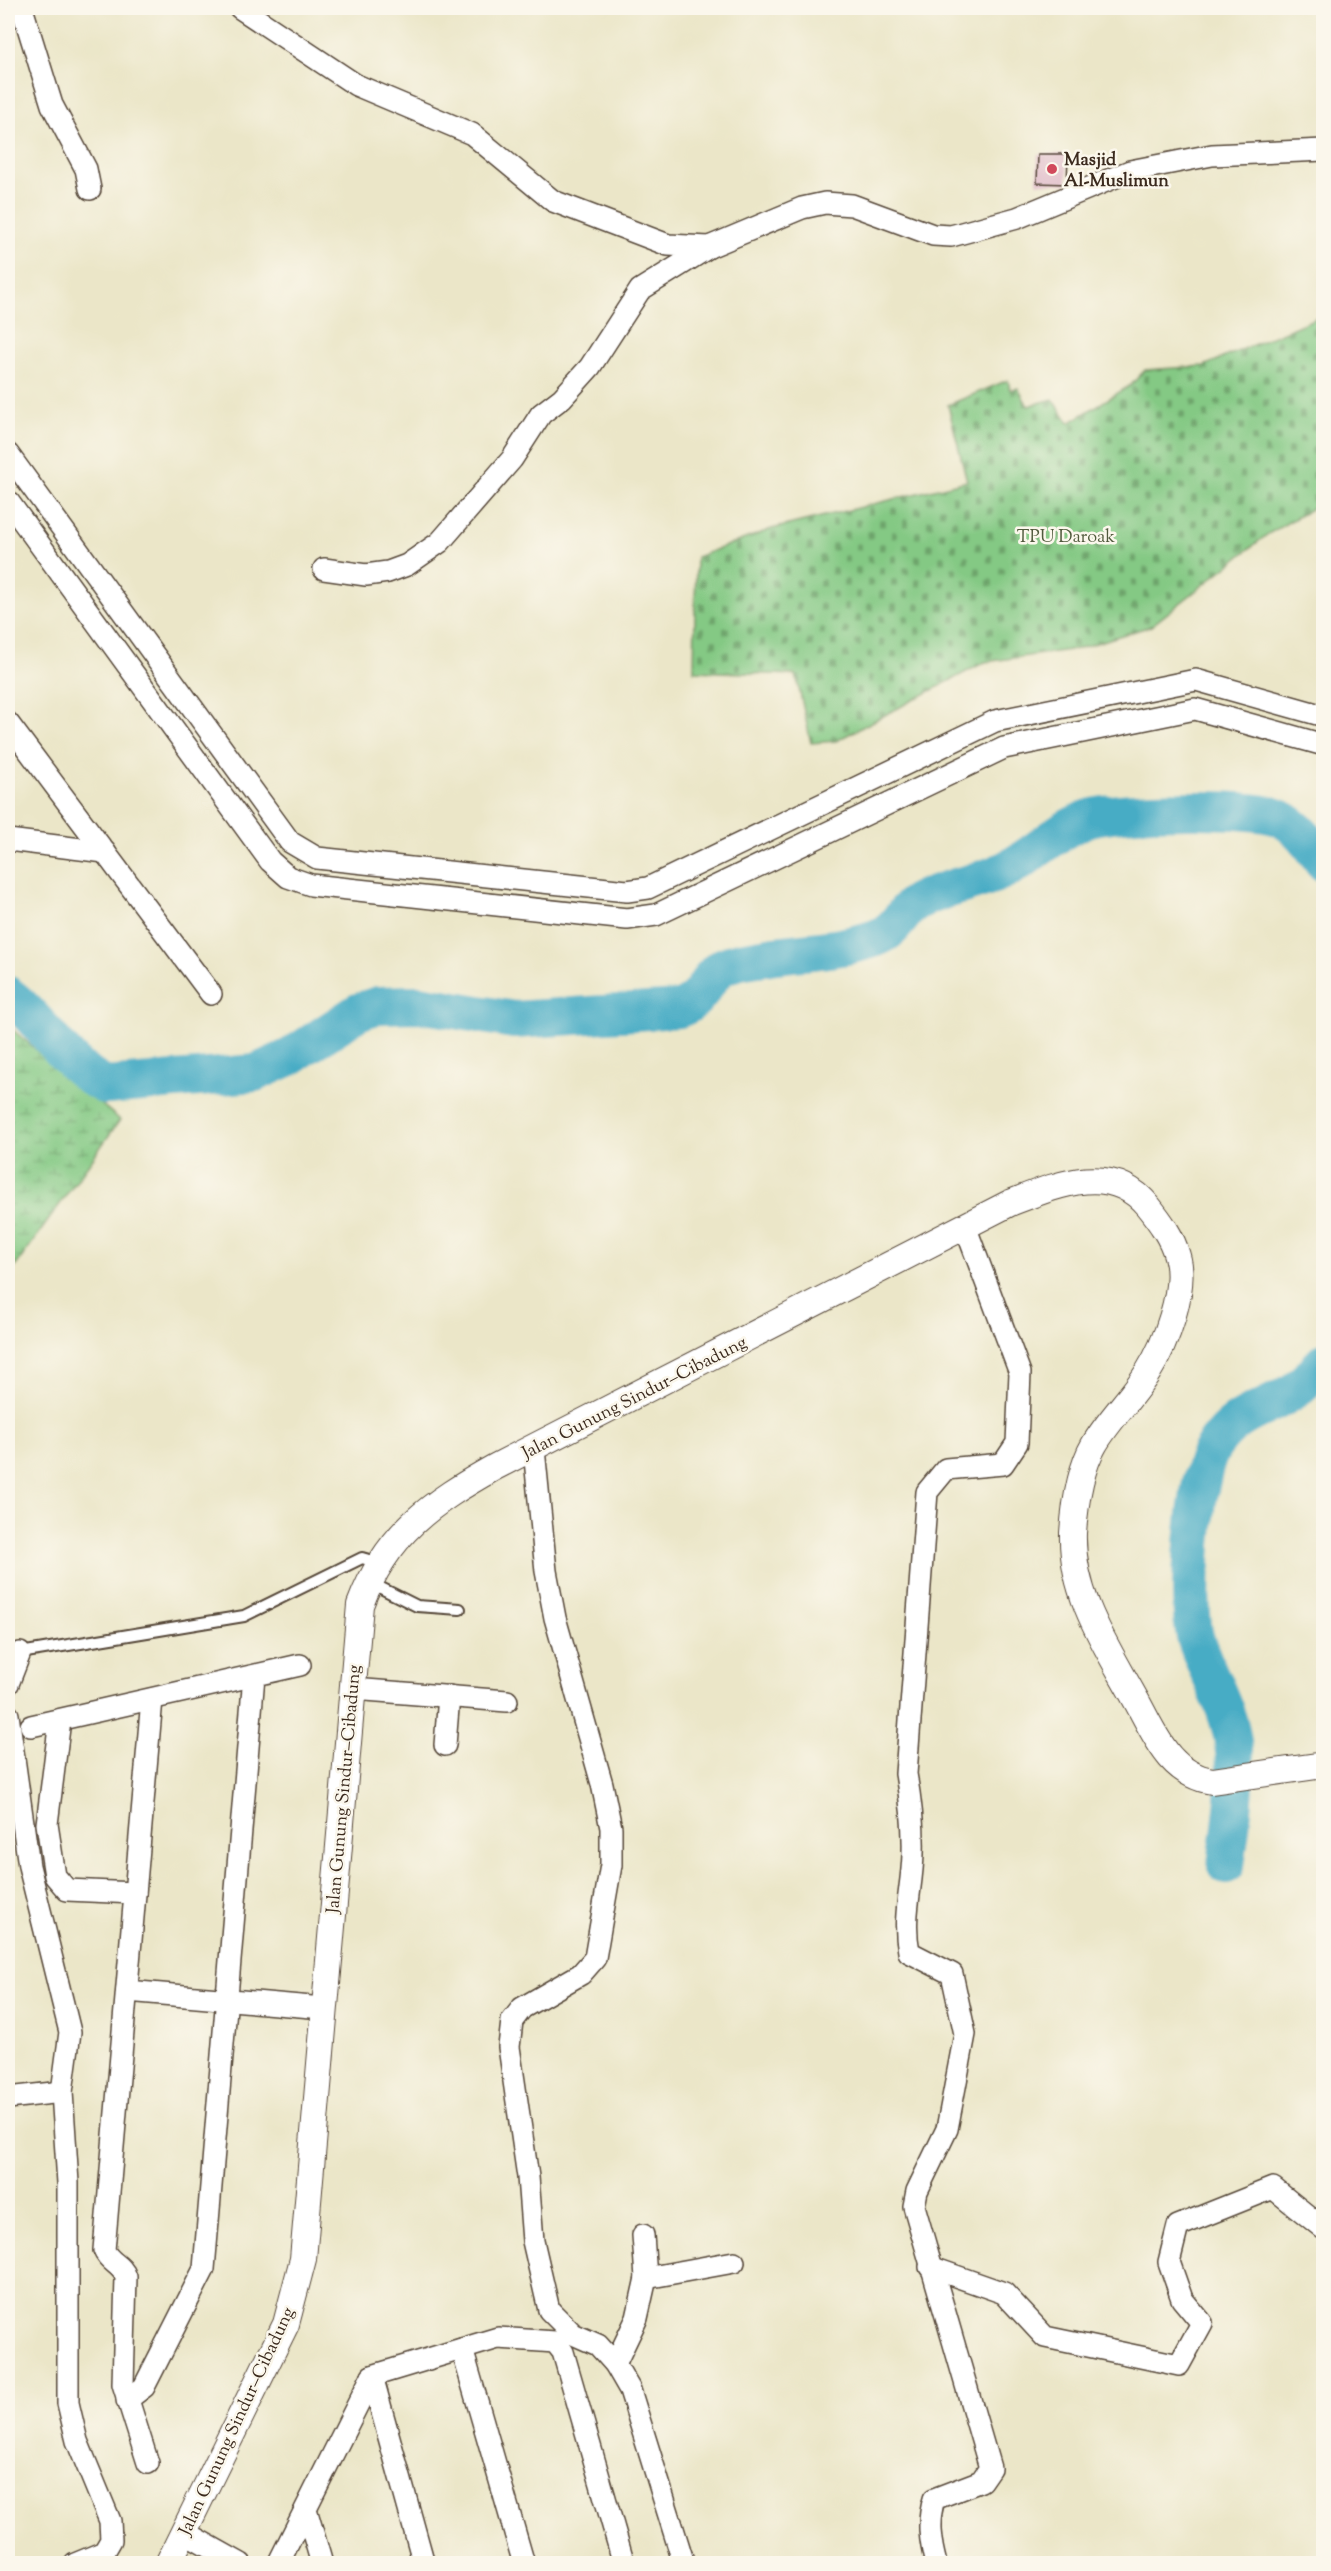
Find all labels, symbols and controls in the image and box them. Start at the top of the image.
place label: Masjid Al-Muslimun [1064,148,1169,195]
marker: Masjid Al-Muslimun [1045,162,1059,176]
park label: TPU Daroak [1017,525,1115,551]
street label: Jalan Gunung Sindur–Cibadung [517,1330,752,1467]
street label: Jalan Gunung Sindur–Cibadung [321,1664,369,1916]
street label: Jalan Gunung Sindur–Cibadung [173,2303,302,2541]

